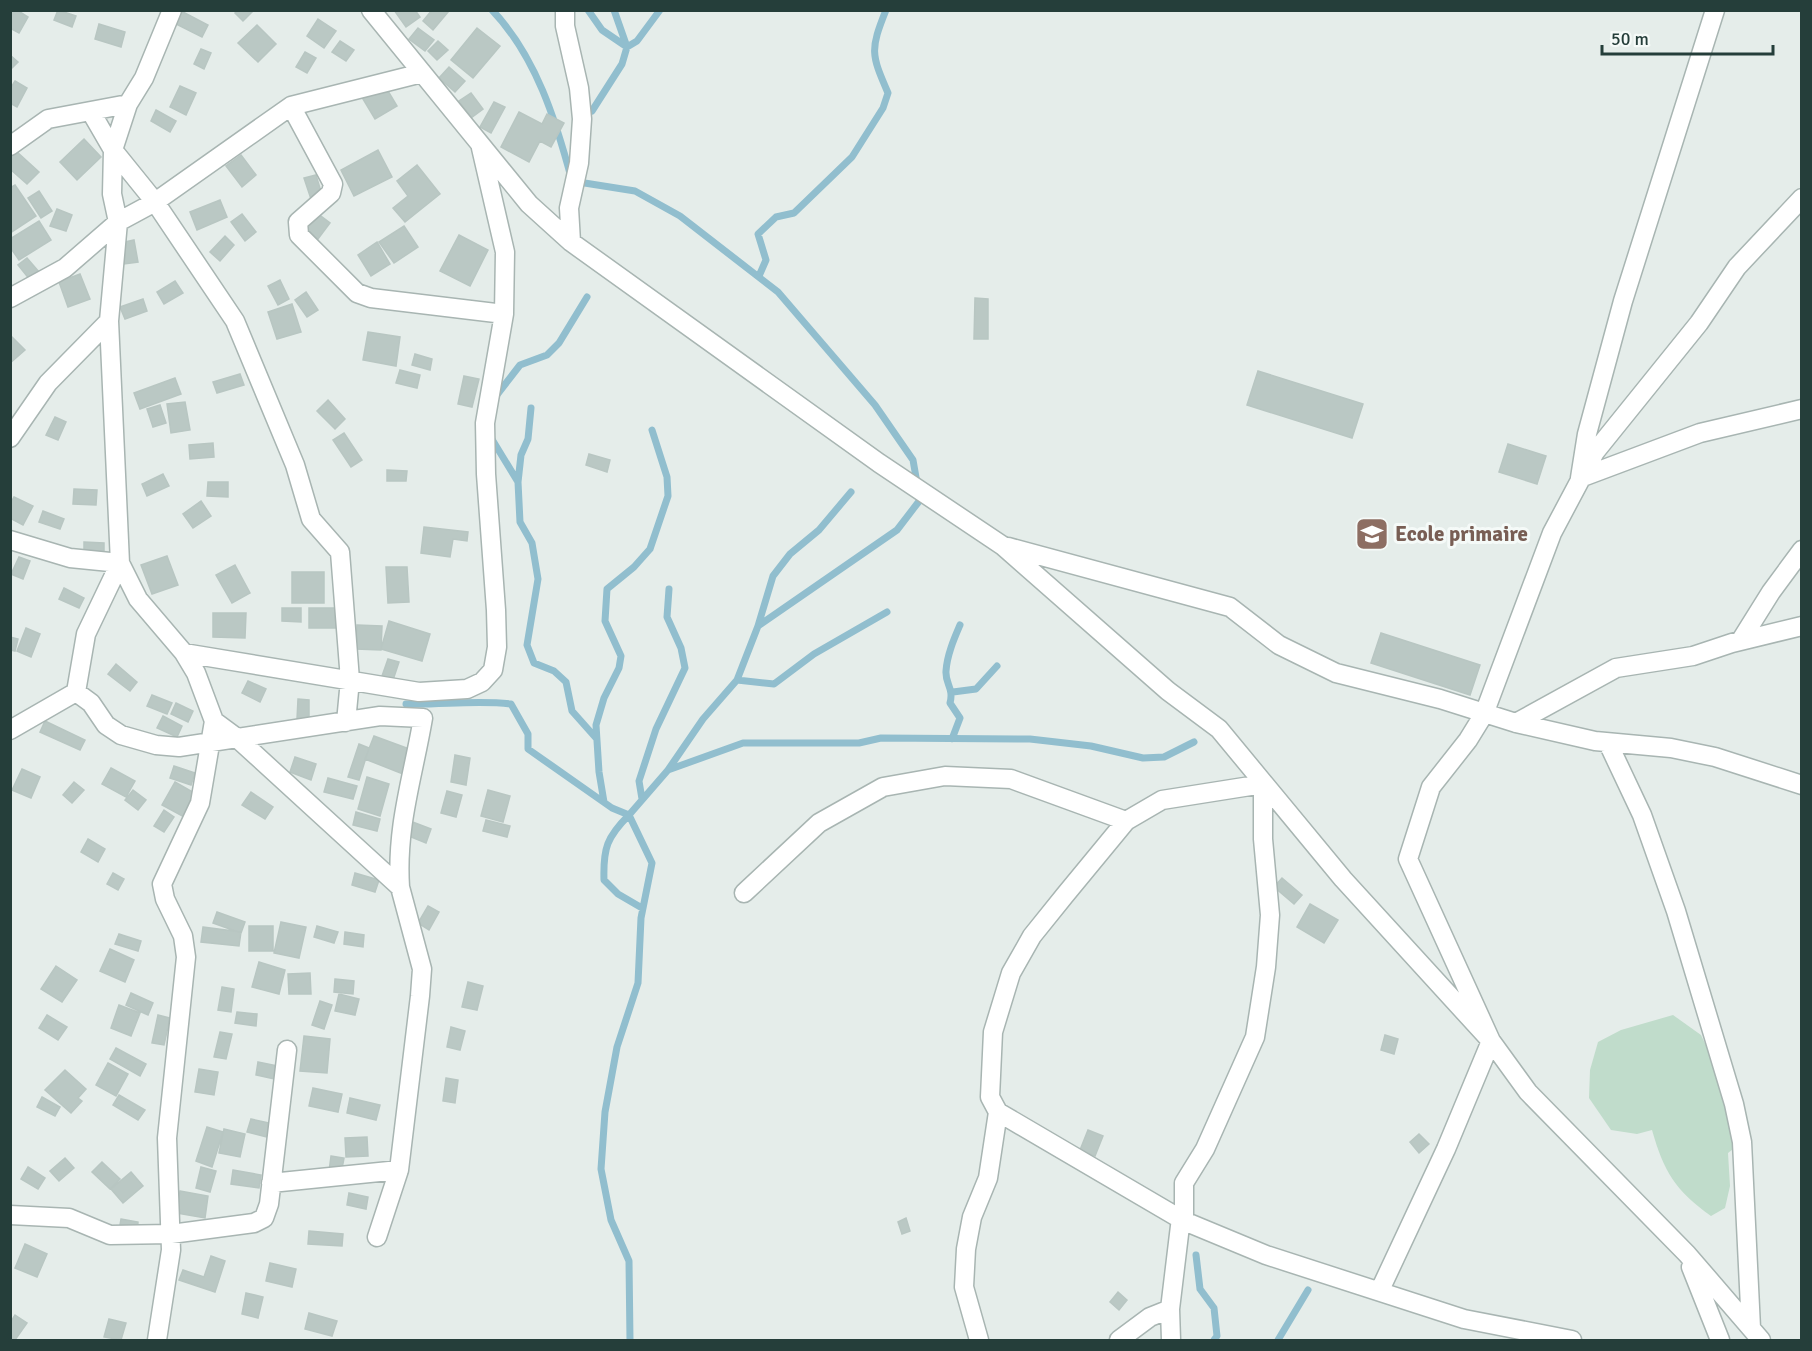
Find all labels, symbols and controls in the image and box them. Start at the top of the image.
scale bar [1602,18,1773,56]
text: 50 m [1611,28,1649,50]
school or university icon: Ecole primaire [1354,516,1390,552]
place label: Ecole primaire [1395,521,1528,547]

